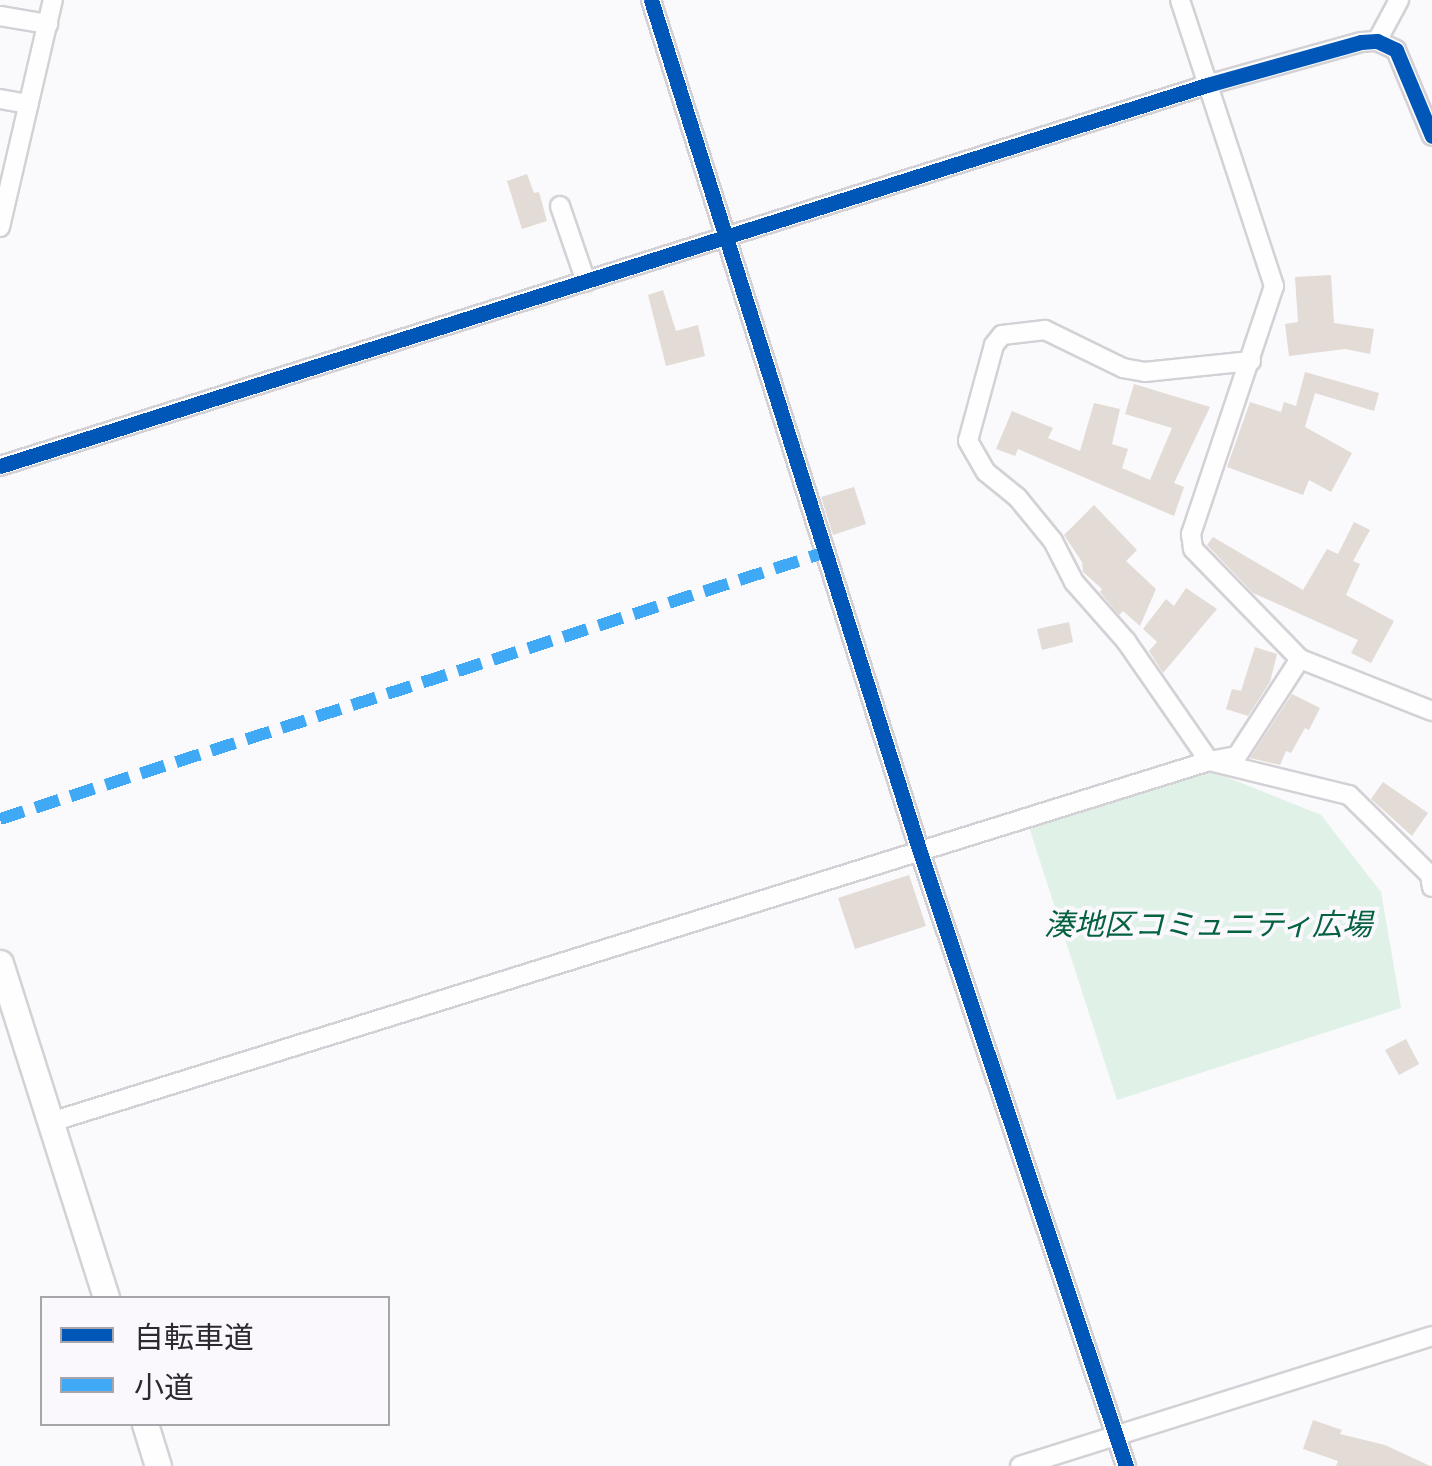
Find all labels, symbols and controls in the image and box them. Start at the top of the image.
park label: 湊地区コミュニティ広場 [1043,904,1373,940]
legend [40,1296,390,1426]
text: 自転車道 [134,1313,254,1357]
text: 小道 [134,1363,194,1407]

